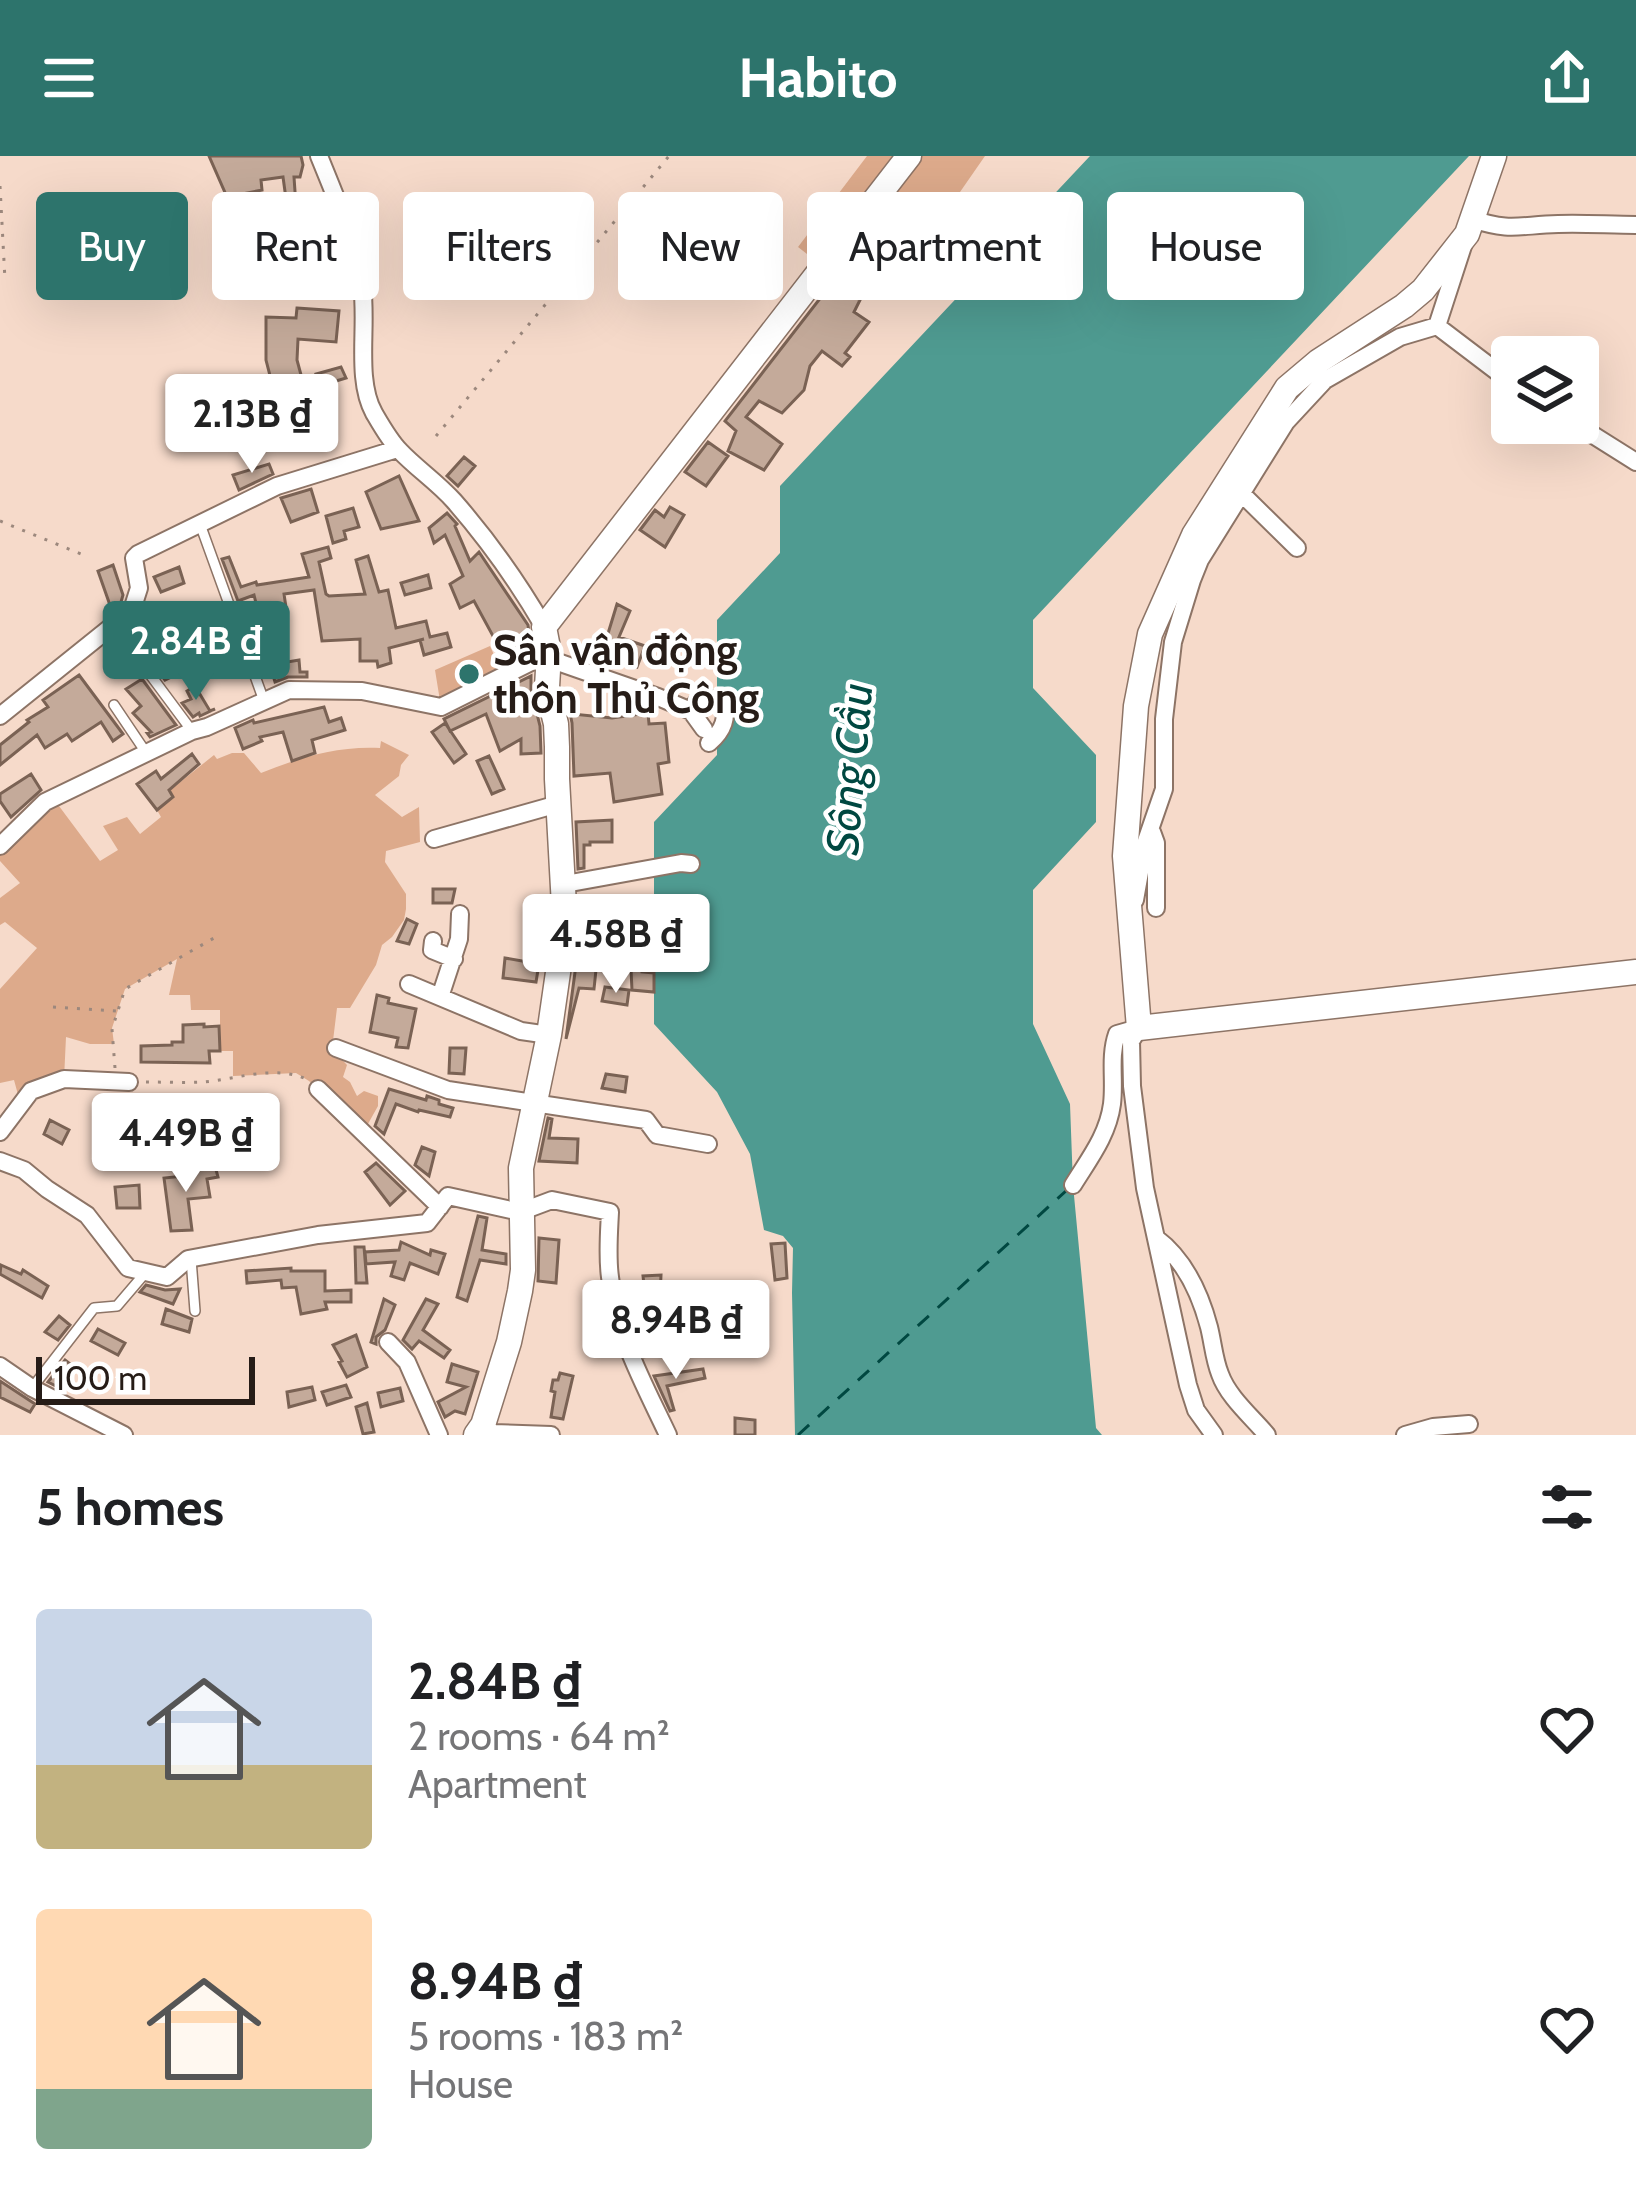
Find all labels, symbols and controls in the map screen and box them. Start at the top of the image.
icon: menu [36,45,102,111]
text: Habito [739,45,897,111]
icon: share [1534,45,1600,111]
chip: Buy [36,192,188,300]
chip: Rent [212,192,379,300]
chip: Filters [403,192,594,300]
chip: New [618,192,783,300]
chip: Apartment [807,192,1083,300]
chip: House [1107,192,1304,300]
map controls [1491,336,1599,444]
button: layers [1491,336,1599,444]
pin: 2.13B ₫ [141,374,363,476]
text: 2.13B ₫ [192,389,312,437]
pin: 2.84B ₫ [85,601,307,703]
text: 2.84B ₫ [130,616,262,664]
place label: Sân vận động thôn Thủ Công [493,624,759,724]
marker: Sân vận động thôn Thủ Công [456,661,482,687]
water label: Sông Cầu [815,681,883,857]
pin: 4.58B ₫ [505,894,727,996]
text: 4.58B ₫ [550,909,682,957]
pin: 4.49B ₫ [75,1093,297,1195]
text: 4.49B ₫ [119,1108,253,1156]
pin: 8.94B ₫ [565,1280,787,1382]
text: 8.94B ₫ [609,1295,743,1343]
scale bar [36,1351,255,1404]
text: 100 m [54,1358,147,1398]
icon: filters [1534,1474,1600,1540]
text: 5 homes [36,1476,224,1538]
text: 2.84B ₫ [408,1650,581,1712]
icon: home [132,1657,276,1801]
icon: heart [1534,1696,1600,1762]
text: 2 rooms · 64 m² [408,1712,670,1760]
text: Apartment [408,1760,587,1808]
text: 8.94B ₫ [408,1950,582,2012]
icon: home [132,1957,276,2101]
icon: heart [1534,1996,1600,2062]
text: 5 rooms · 183 m² [408,2012,683,2060]
text: House [408,2060,513,2108]

